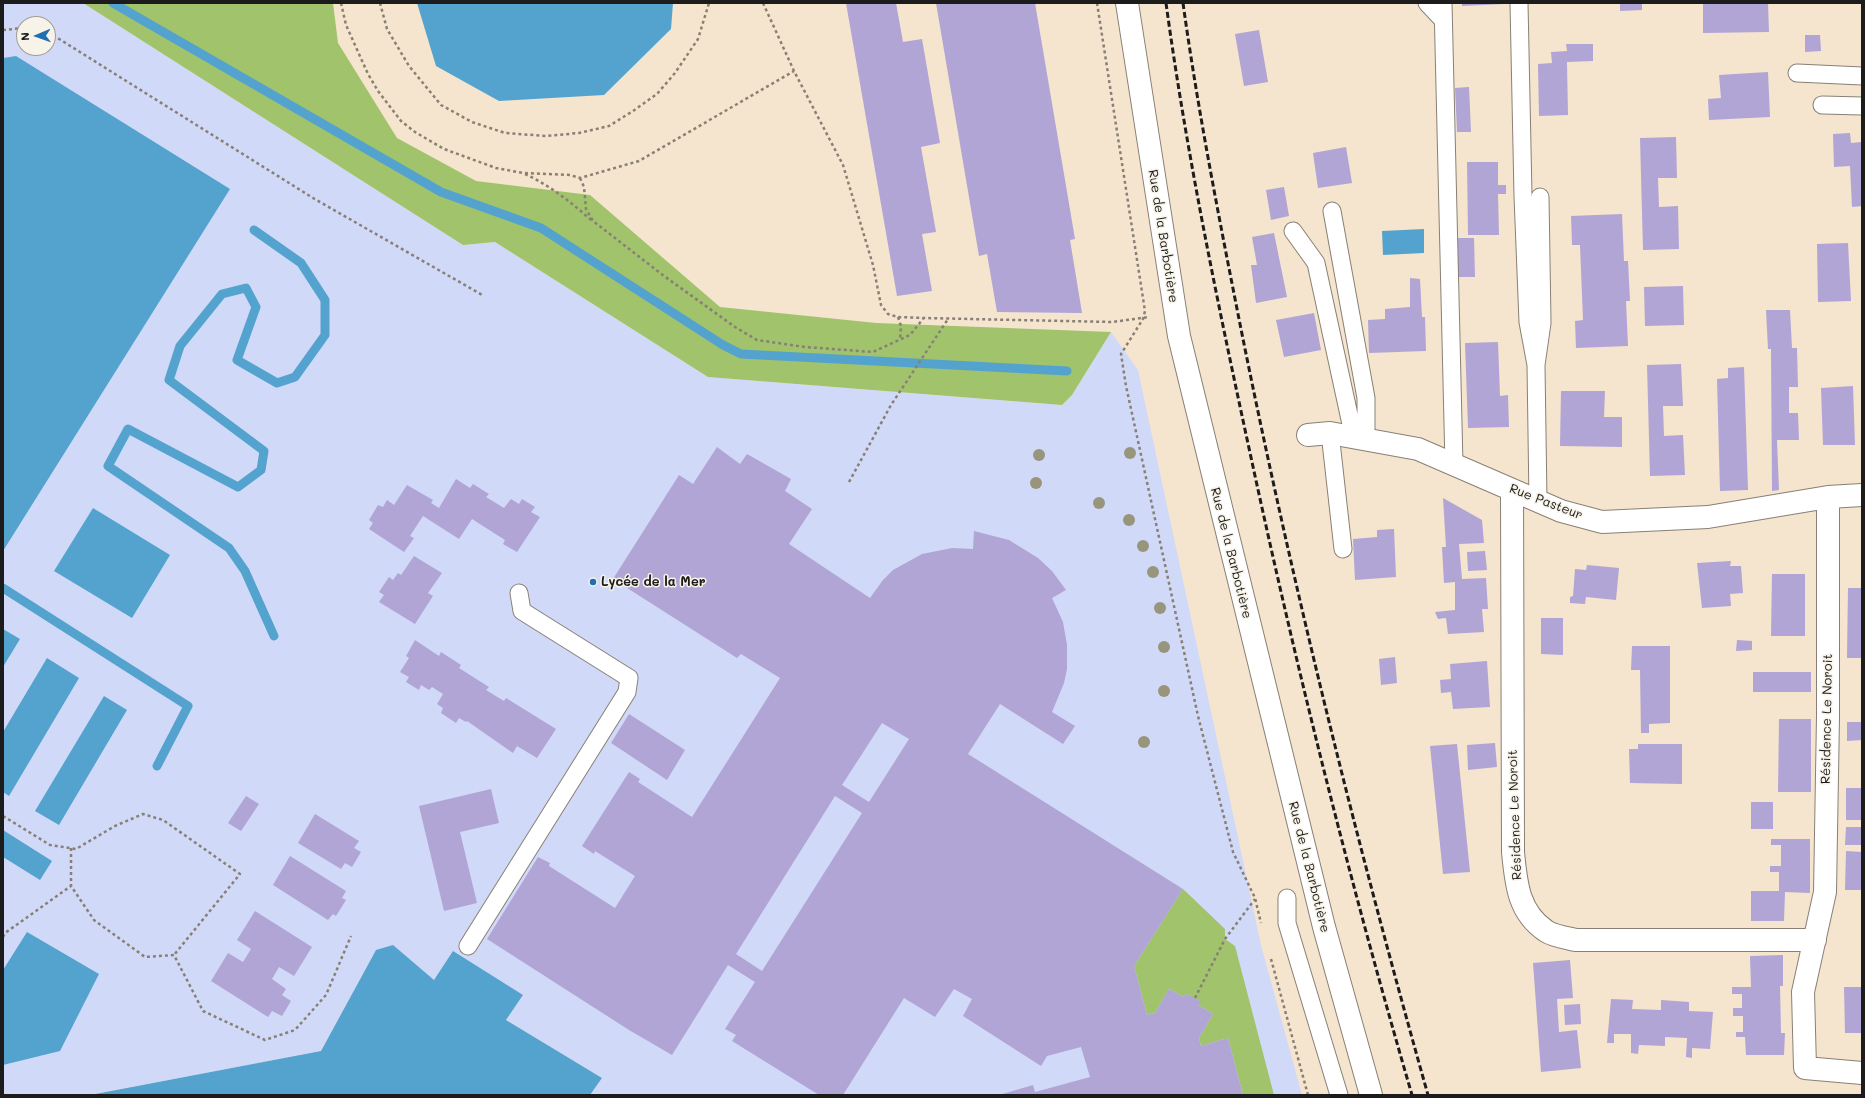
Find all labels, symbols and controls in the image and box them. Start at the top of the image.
north arrow [16,16,56,56]
text: N [17,32,32,41]
street label: Rue de la Barbotière [1145,168,1181,304]
street label: Rue Pasteur [1507,481,1585,523]
street label: Rue de la Barbotière [1207,486,1255,620]
place label: Lycée de la Mer [601,574,705,590]
marker: Lycée de la Mer [588,577,598,587]
street label: Résidence Le Noroit [1818,654,1836,784]
street label: Résidence Le Noroit [1505,749,1525,881]
street label: Rue de la Barbotière [1285,800,1333,934]

